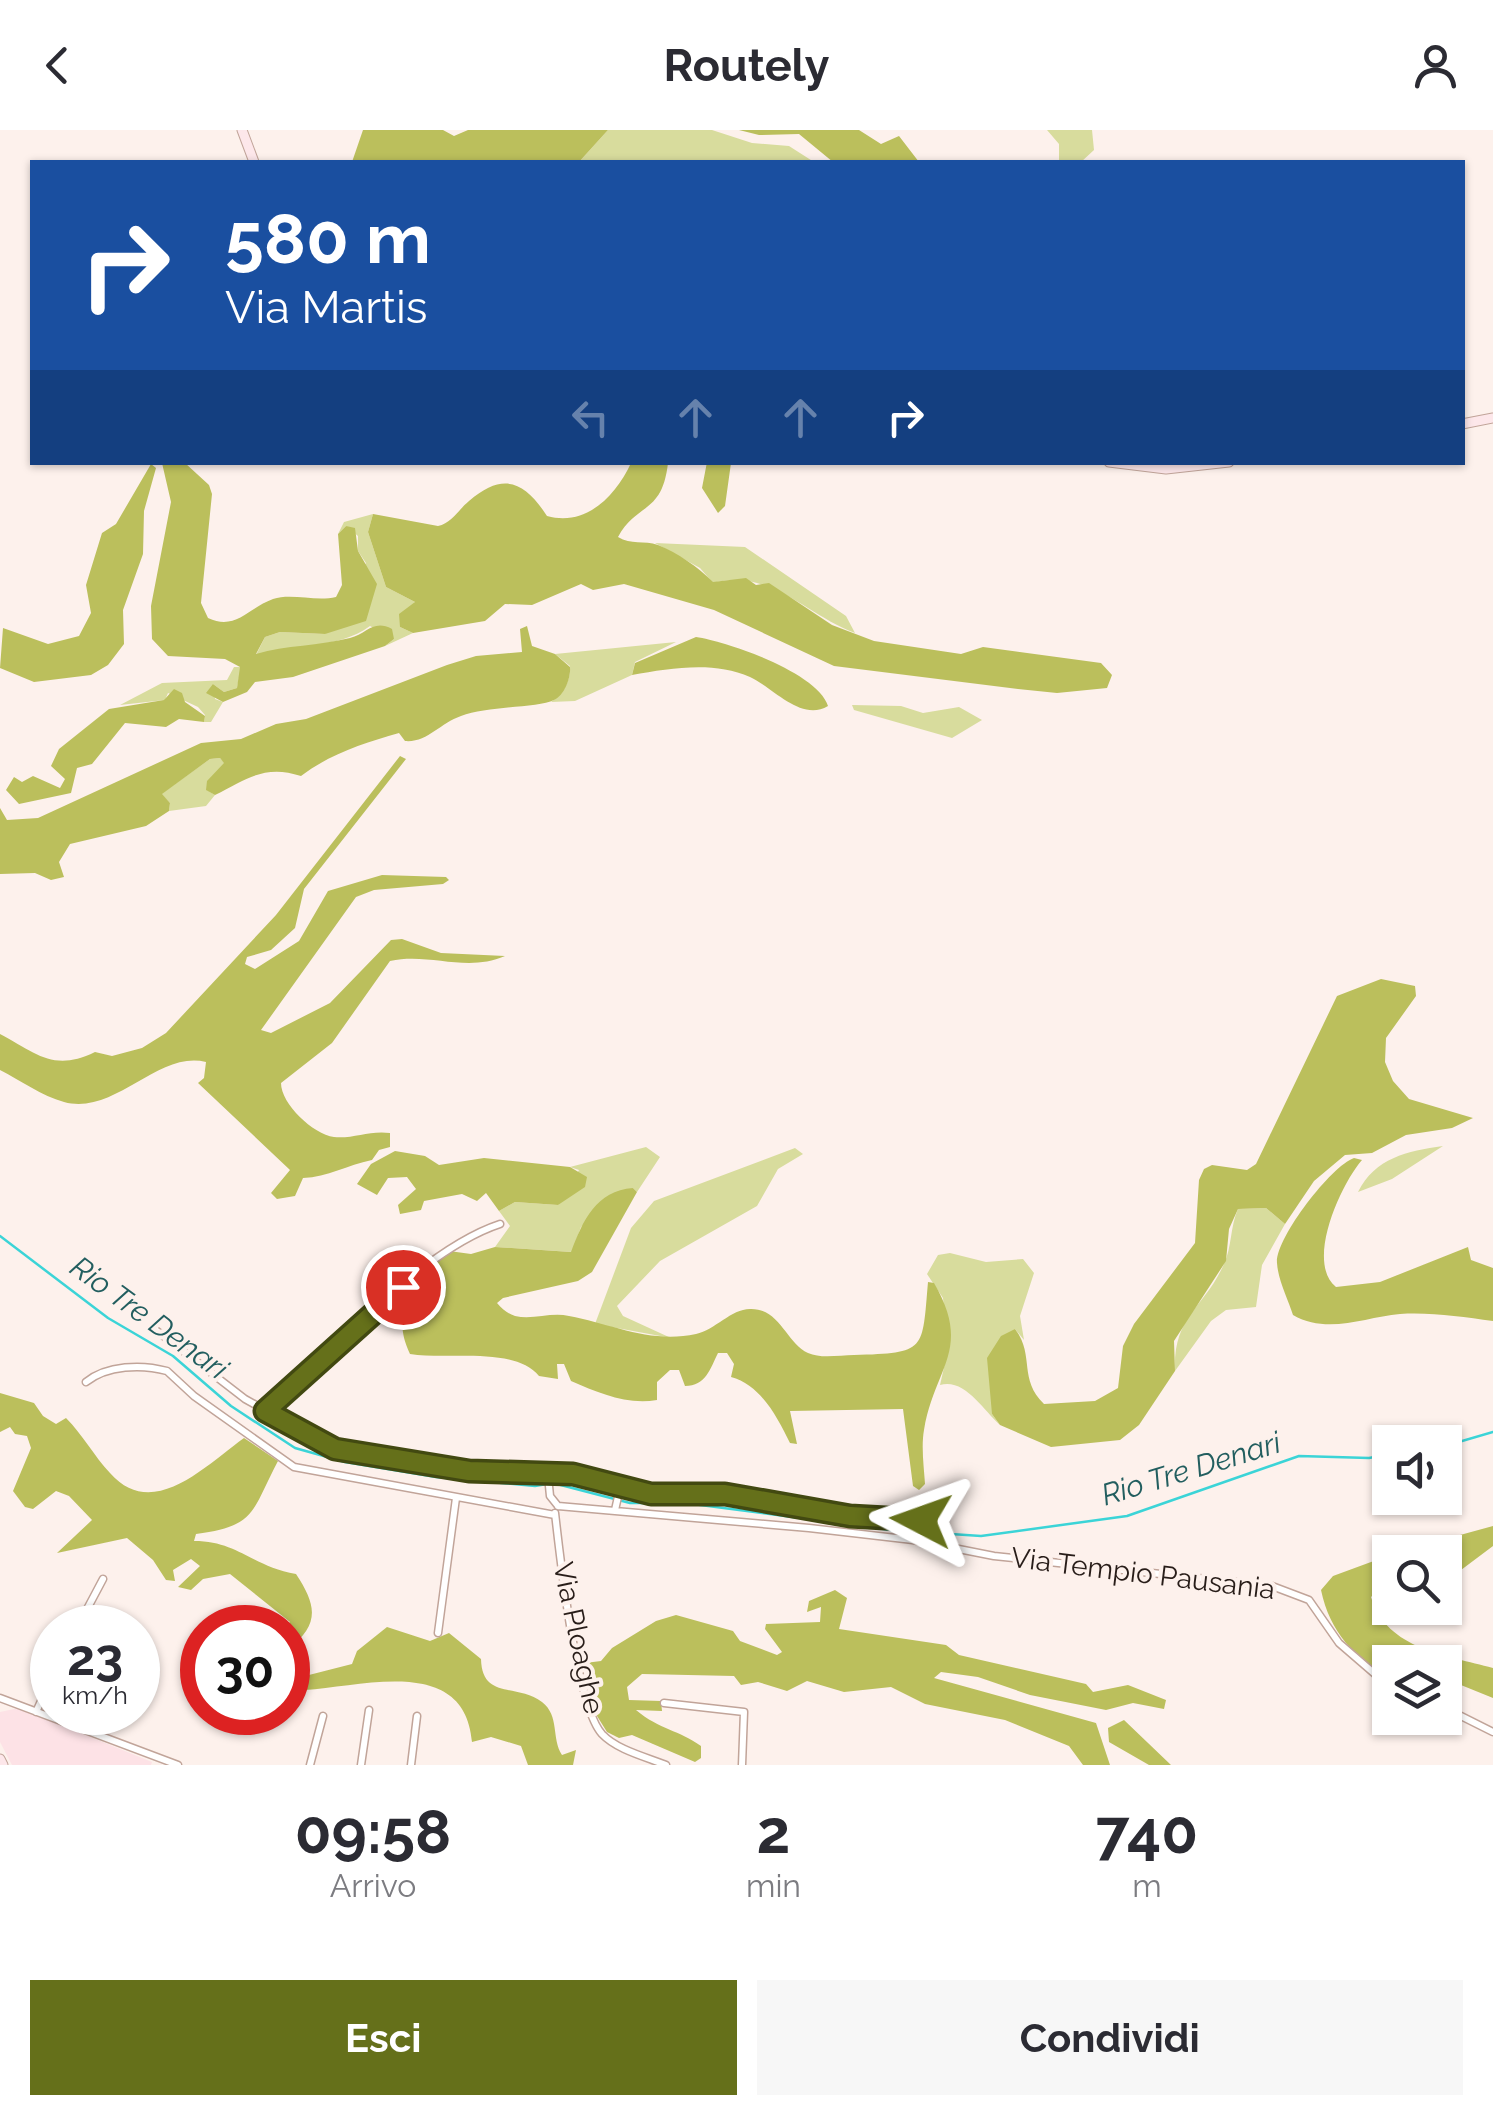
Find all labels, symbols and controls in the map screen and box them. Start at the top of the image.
icon: back [30,38,85,93]
icon: person [1408,38,1463,93]
text: Routely [664,39,829,92]
text: 580 m [225,197,431,279]
icon: right [60,200,190,330]
text: Via Martis [225,281,428,334]
icon: left [563,390,618,445]
icon: ahead [668,390,723,445]
icon: ahead [773,390,828,445]
icon: right [878,390,933,445]
pin [361,1245,446,1330]
water label: Rio Tre Denari [64,1249,235,1387]
icon: arrive [376,1260,431,1315]
water label: Rio Tre Denari [1097,1424,1285,1512]
map controls [1372,1425,1462,1735]
button: sound [1372,1425,1462,1515]
position arrow [869,1468,973,1572]
button: search [1372,1535,1462,1625]
street label: Via Tempio Pausania [1009,1541,1277,1606]
street label: Via Ploaghe [546,1559,611,1717]
speed limit sign: 30 [180,1605,310,1735]
text: 23 [67,1628,123,1687]
button: layers [1372,1645,1462,1735]
text: km/h [62,1680,128,1710]
text: 09:58 [295,1797,451,1867]
text: 2 [757,1797,790,1867]
text: 740 [1096,1797,1198,1867]
text: Arrivo [330,1867,416,1904]
text: min [746,1867,801,1904]
text: m [1132,1867,1162,1904]
button: Esci [30,1980,737,2095]
button: Condividi [757,1980,1463,2095]

